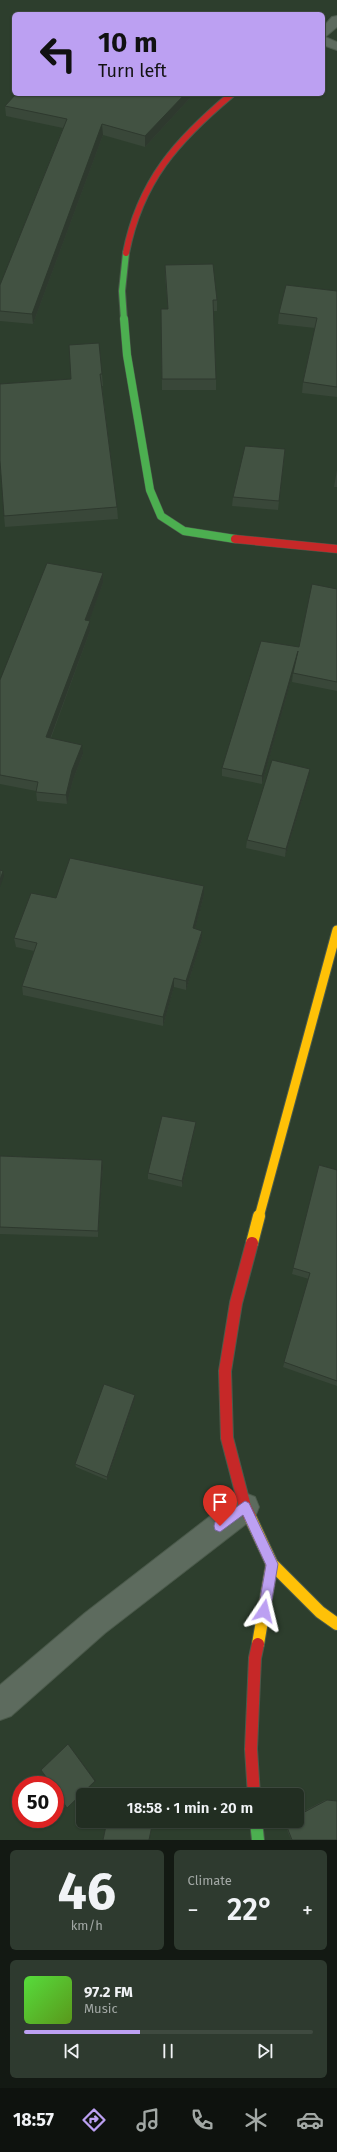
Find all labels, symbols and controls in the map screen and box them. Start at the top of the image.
text: 10 m [98,26,158,59]
icon: left [32,28,84,80]
text: Turn left [98,60,167,82]
pin [203,1485,237,1526]
icon: arrive [209,1491,231,1513]
position arrow [243,1590,285,1632]
speed limit sign: 50 [12,1776,64,1828]
text: 18:58 · 1 min · 20 m [127,1799,253,1817]
text: 46 [57,1860,116,1923]
text: Climate [188,1873,232,1888]
text: 22° [227,1892,273,1928]
text: − [188,1897,199,1924]
text: + [302,1897,313,1924]
text: km/h [71,1918,103,1933]
text: 97.2 FM [84,1983,133,2001]
text: Music [84,2001,118,2016]
icon: previous [61,2040,83,2062]
icon: pause [157,2040,179,2062]
icon: next [254,2040,276,2062]
icon: directions [80,2106,108,2134]
icon: music [134,2106,162,2134]
icon: phone [188,2106,216,2134]
icon: climate [242,2106,270,2134]
icon: car [296,2106,324,2134]
text: 18:57 [13,2109,54,2131]

